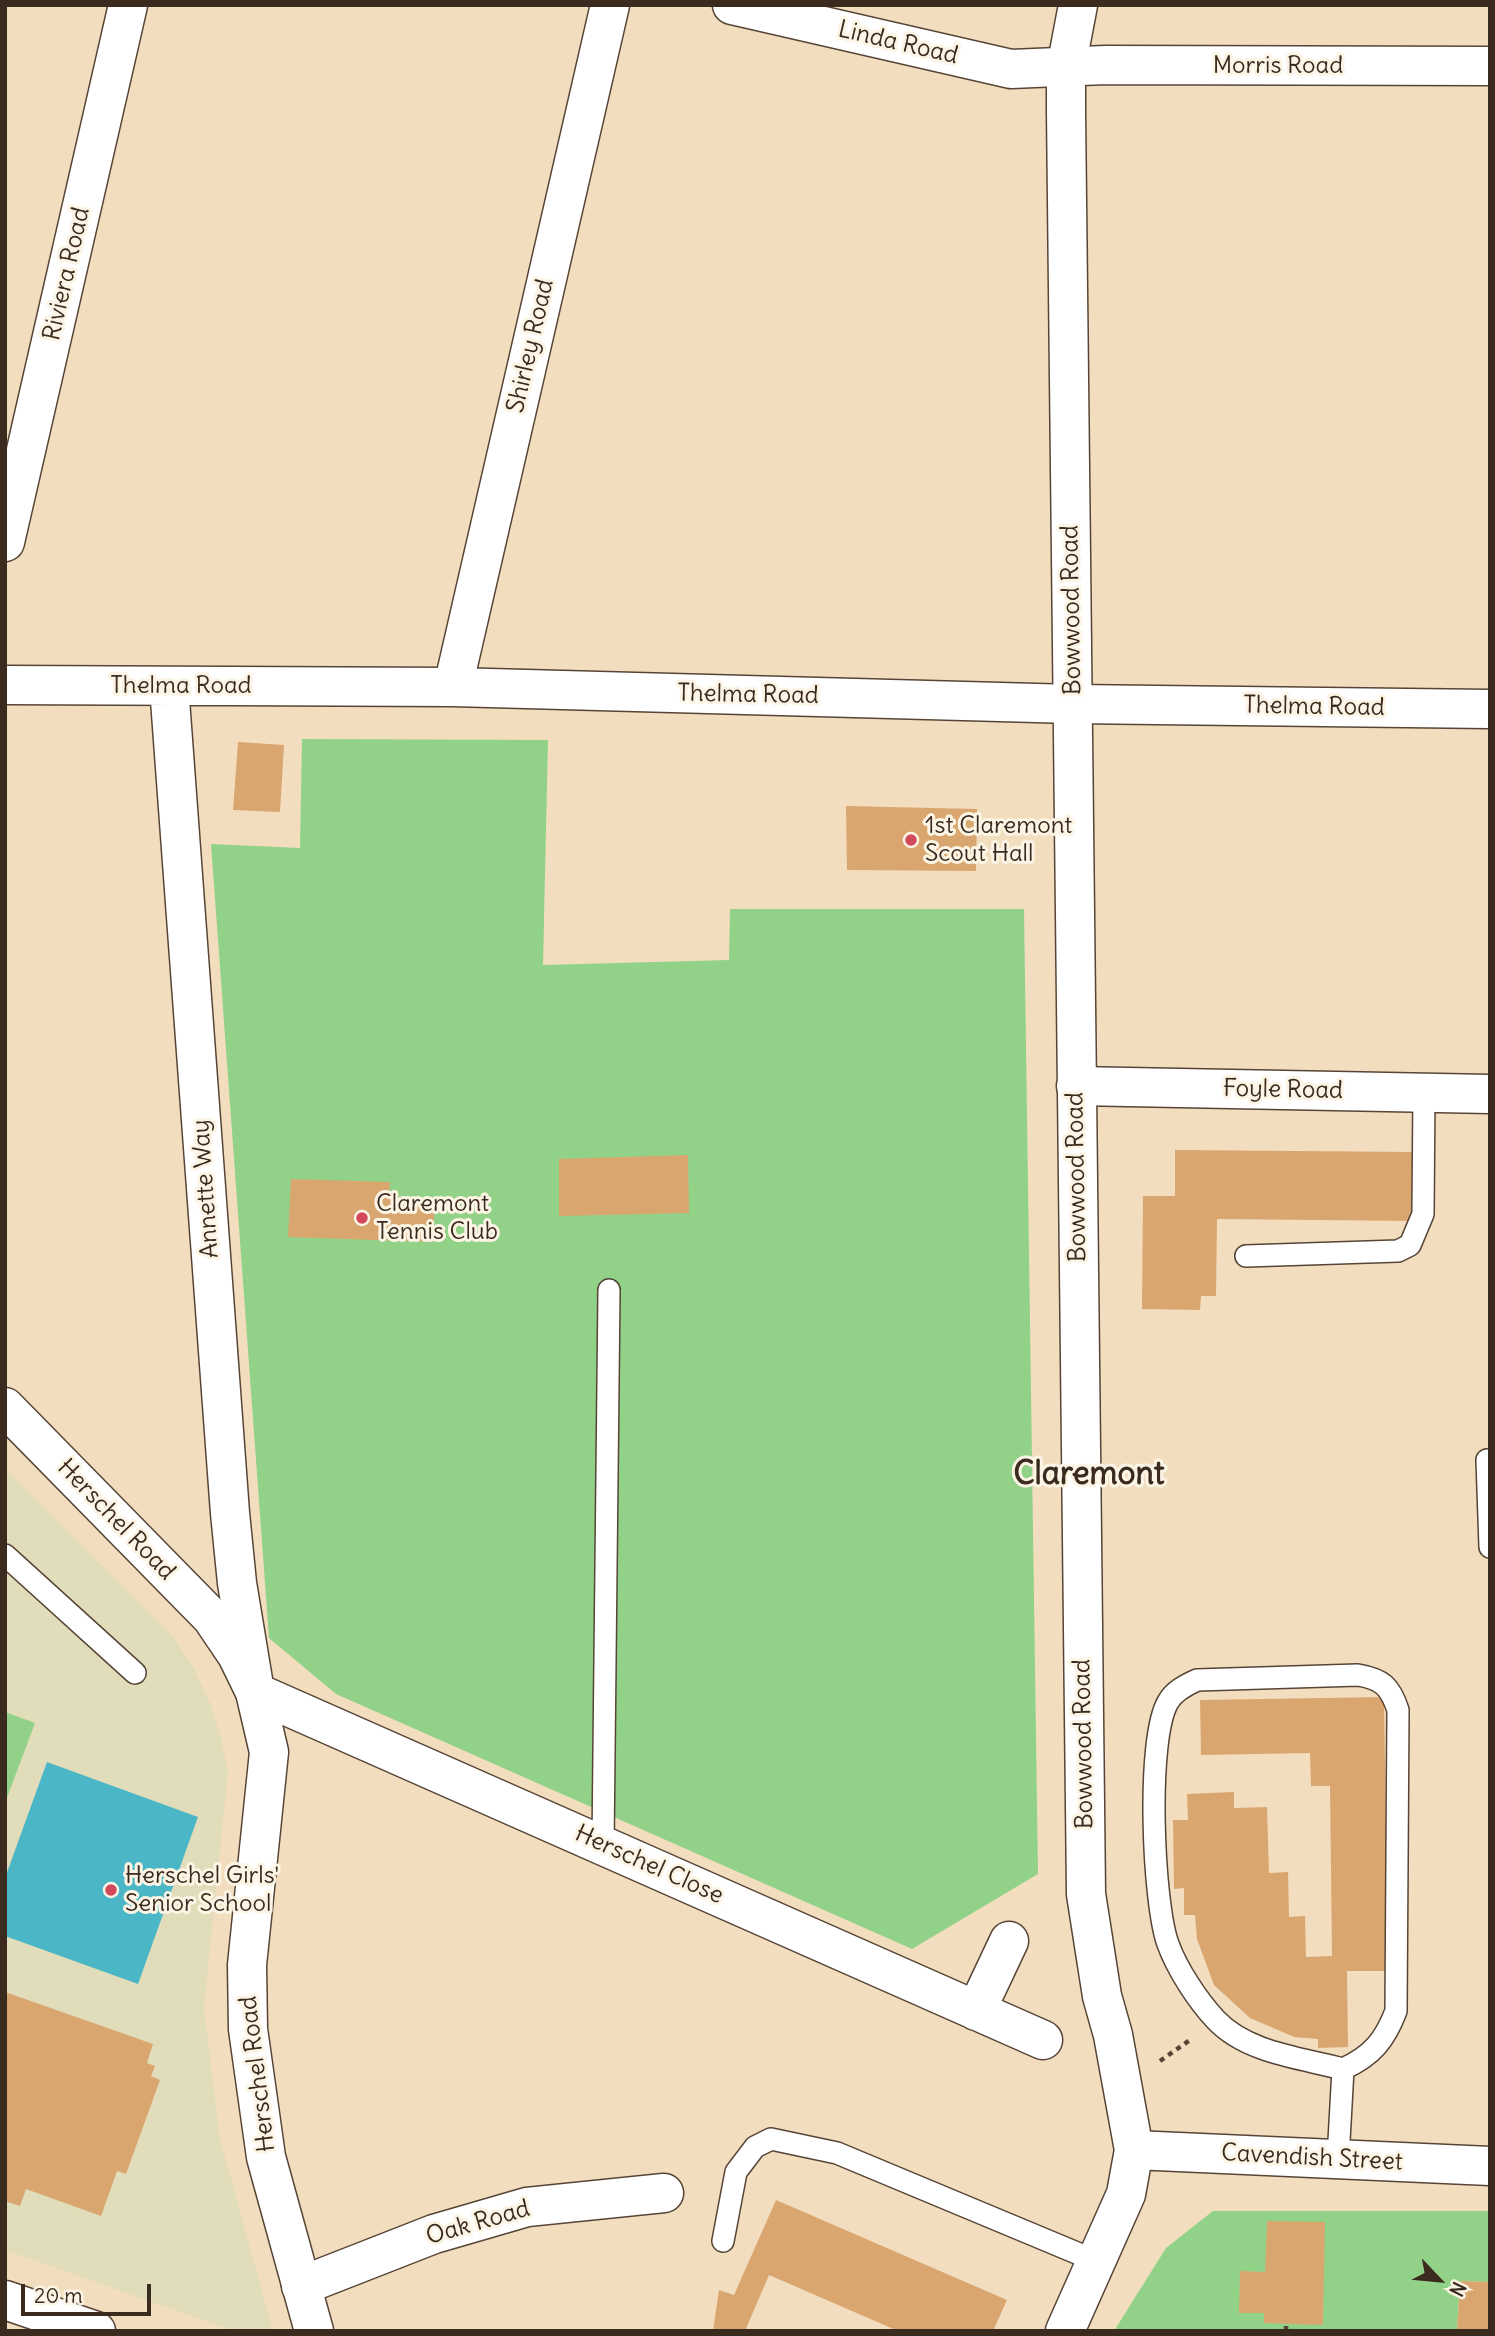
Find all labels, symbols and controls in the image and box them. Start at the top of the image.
street label: Linda Road [835,15,961,71]
street label: Morris Road [1213,52,1343,80]
street label: Riviera Road [38,205,96,343]
street label: Shirley Road [502,276,560,416]
street label: Bowwood Road [1056,525,1088,695]
street label: Thelma Road [110,672,252,700]
street label: Thelma Road [677,679,819,711]
street label: Thelma Road [1243,691,1385,723]
place label: 1st Claremont Scout Hall [925,812,1072,868]
marker: 1st Claremont Scout Hall [903,832,919,848]
street label: Foyle Road [1223,1075,1343,1105]
street label: Bowwood Road [1061,1092,1093,1262]
street label: Annette Way [187,1119,225,1259]
place label: Claremont Tennis Club [376,1190,498,1246]
marker: Claremont Tennis Club [354,1210,370,1226]
street label: Herschel Road [51,1454,181,1586]
district label: Claremont [1014,1456,1164,1494]
street label: Bowwood Road [1068,1659,1100,1829]
street label: Herschel Close [570,1819,728,1911]
place label: Herschel Girls' Senior School [125,1862,279,1918]
marker: Herschel Girls' Senior School [103,1882,119,1898]
street label: Herschel Road [234,1994,282,2154]
street label: Cavendish Street [1220,2139,1404,2177]
street label: Oak Road [423,2194,533,2252]
north arrow [1404,2245,1474,2315]
scale bar [24,2270,154,2314]
text: N [1444,2278,1472,2300]
text: 20 m [34,2282,83,2309]

